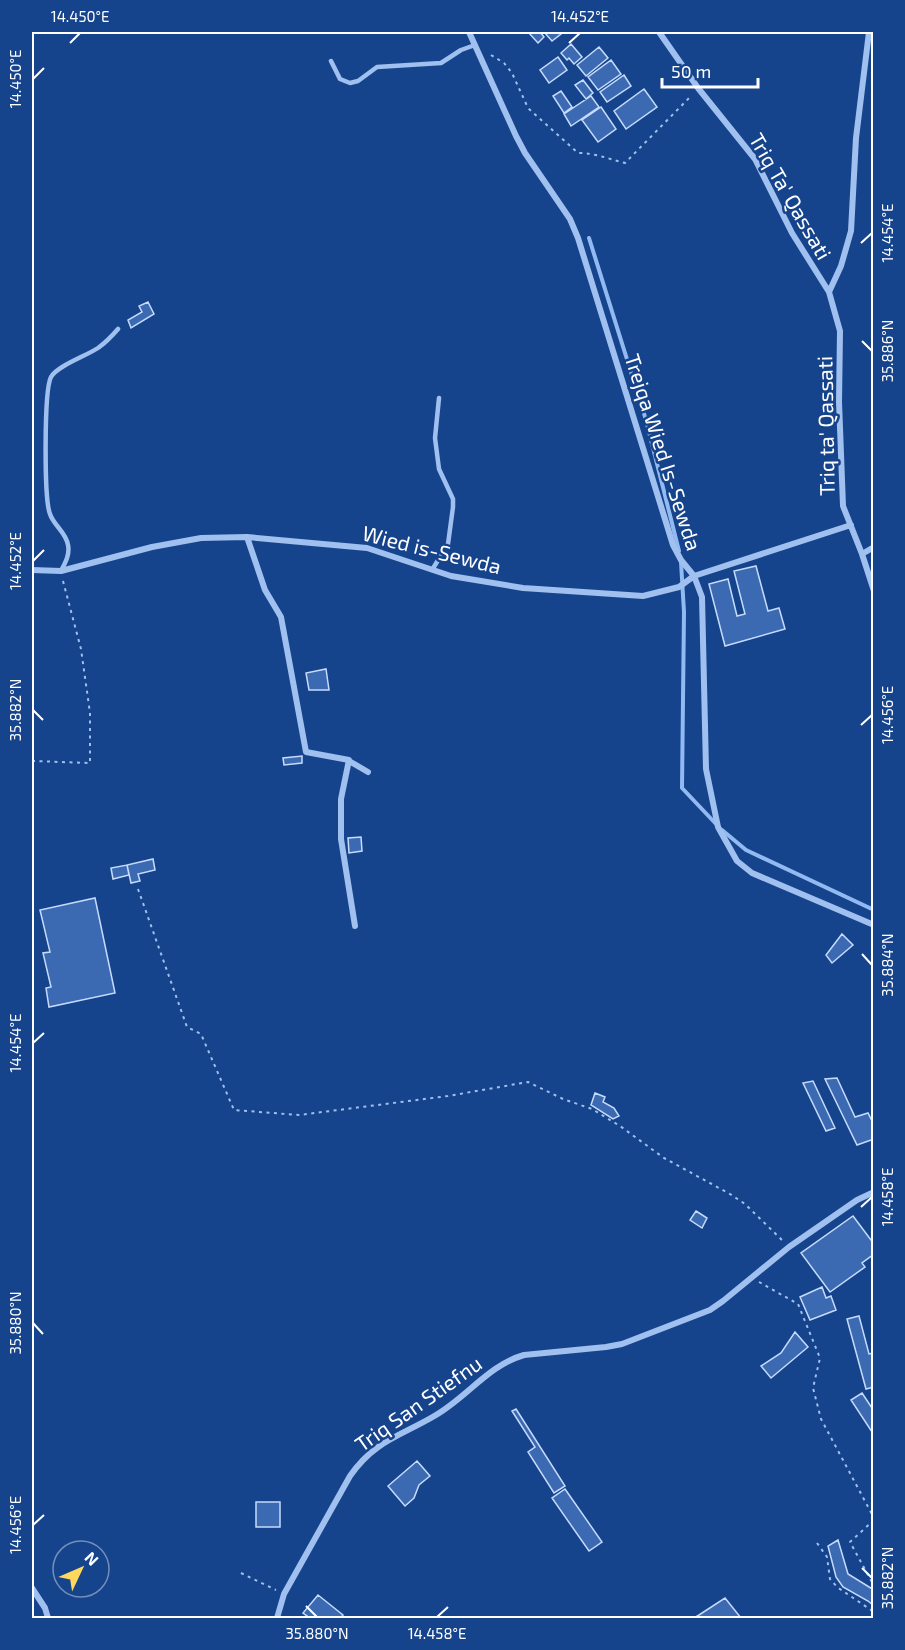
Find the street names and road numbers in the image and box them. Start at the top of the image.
street label: Triq Ta' Qassati [744,128,837,264]
street label: Trejqa Wied Is-Sewda [619,351,708,554]
street label: Triq ta' Qassati [811,356,840,496]
street label: Wied is-Sewda [360,520,504,578]
street label: Triq San Stiefnu [350,1350,486,1456]

